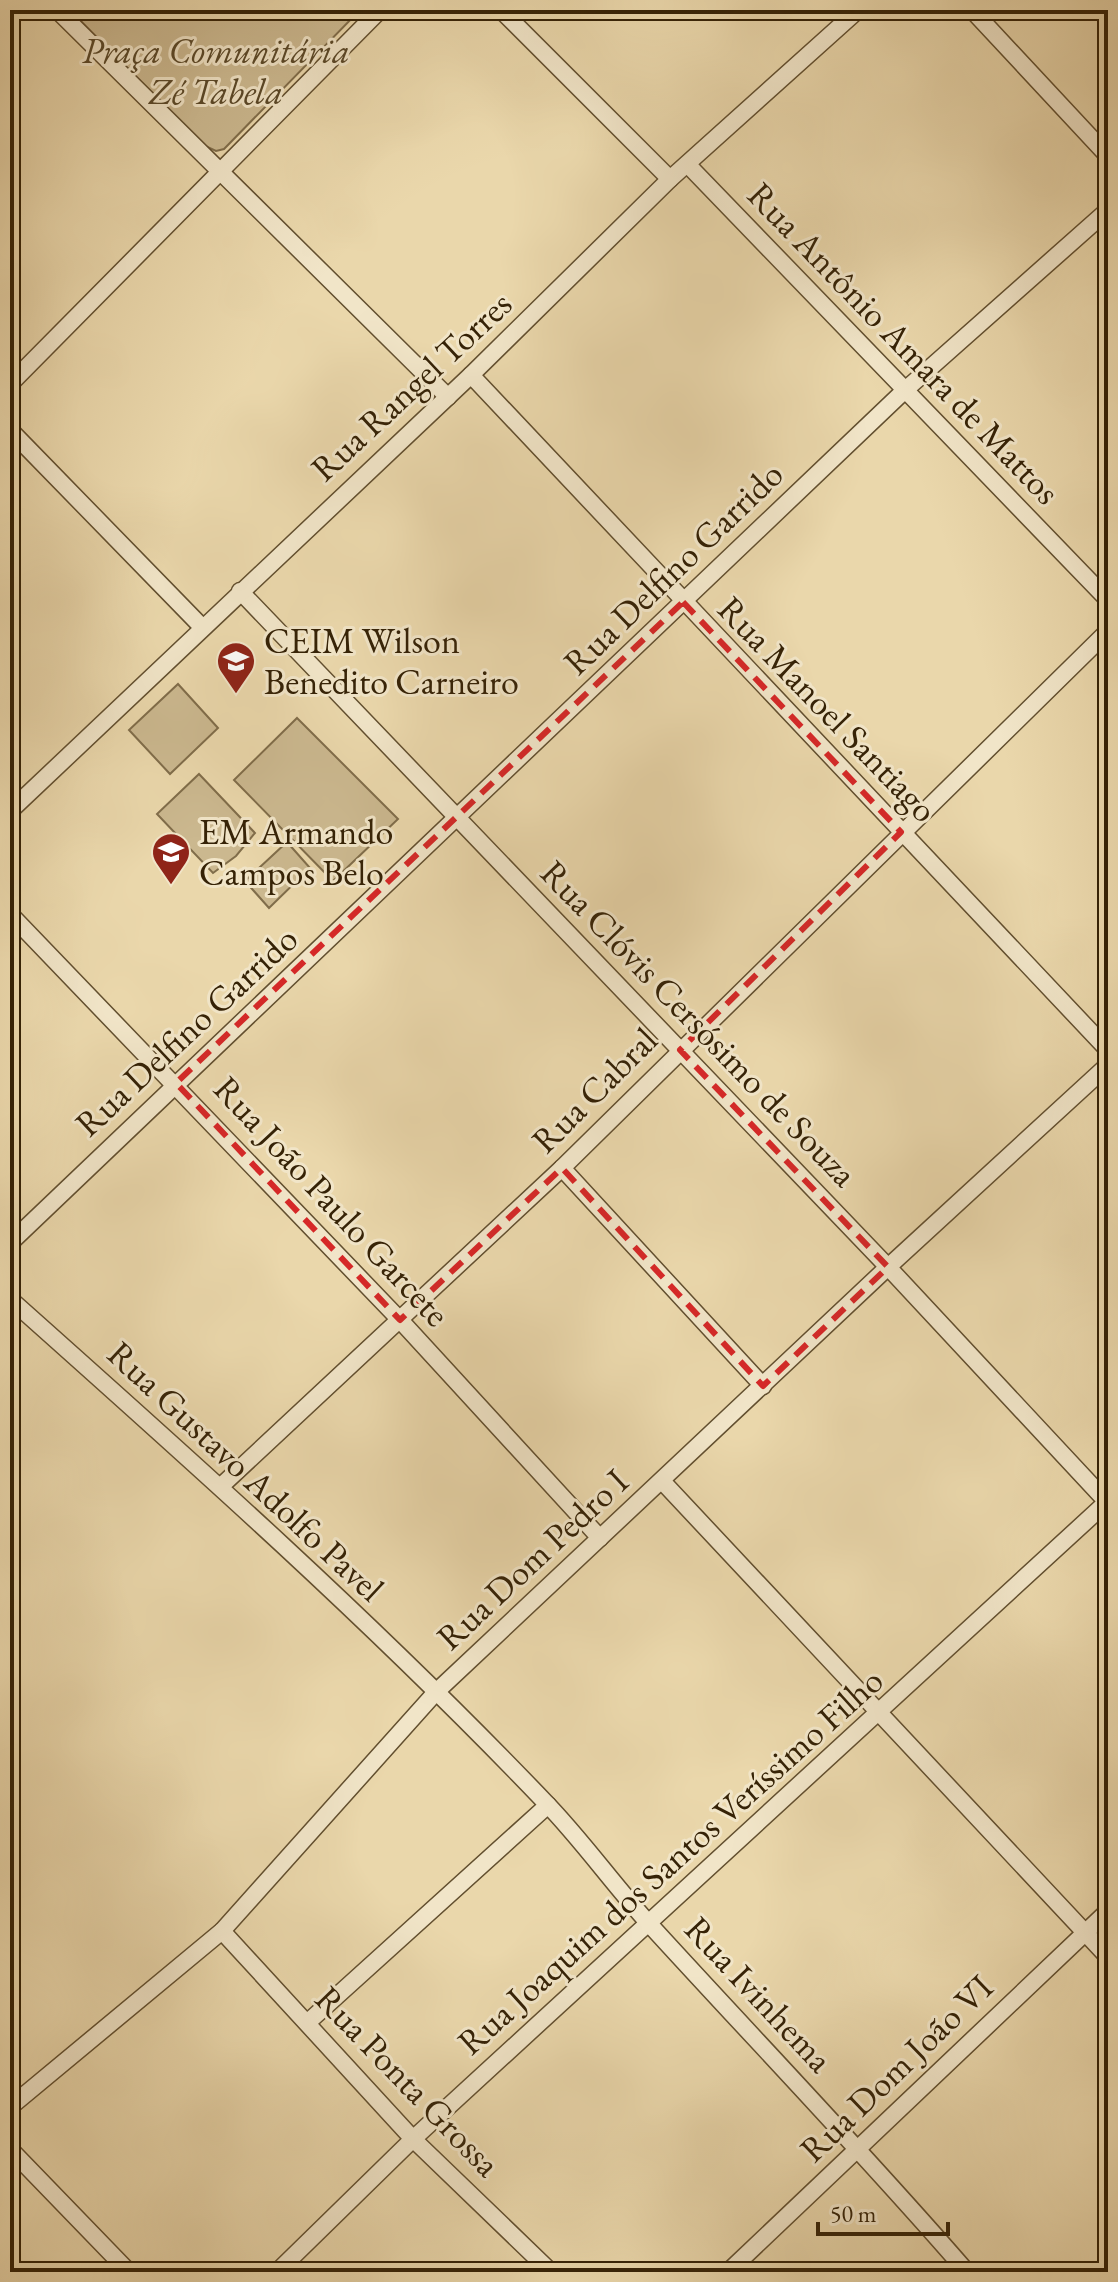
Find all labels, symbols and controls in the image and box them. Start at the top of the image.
park label: Praça Comunitária Zé Tabela [82,27,350,115]
street label: Rua Antônio Amara de Mattos [738,172,1070,514]
street label: Rua Rangel Torres [300,281,522,491]
street label: Rua Delfino Garrido [553,451,793,685]
street label: Rua Manoel Santiago [708,586,948,832]
place label: CEIM Wilson Benedito Carneiro [264,617,519,705]
school or university icon: CEIM Wilson Benedito Carneiro [215,640,257,695]
place label: EM Armando Campos Belo [199,808,393,896]
school or university icon: EM Armando Campos Belo [150,831,192,886]
street label: Rua Clóvis Cersósimo de Souza [530,850,868,1197]
street label: Rua Delfino Garrido [65,916,307,1146]
street label: Rua Cabral [521,1017,667,1163]
street label: Rua João Paulo Garcete [204,1066,460,1336]
street label: Rua Gustavo Adolfo Pavel [98,1330,394,1612]
street label: Rua Dom Pedro I [426,1458,638,1660]
street label: Rua Joaquim dos Santos Veríssimo Filho [447,1657,893,2065]
street label: Rua Ivinhema [675,1906,844,2083]
street label: Rua Dom João VI [789,1964,1003,2172]
street label: Rua Ponta Grossa [305,1976,511,2187]
scale bar [818,2186,948,2236]
text: 50 m [830,2198,877,2229]

